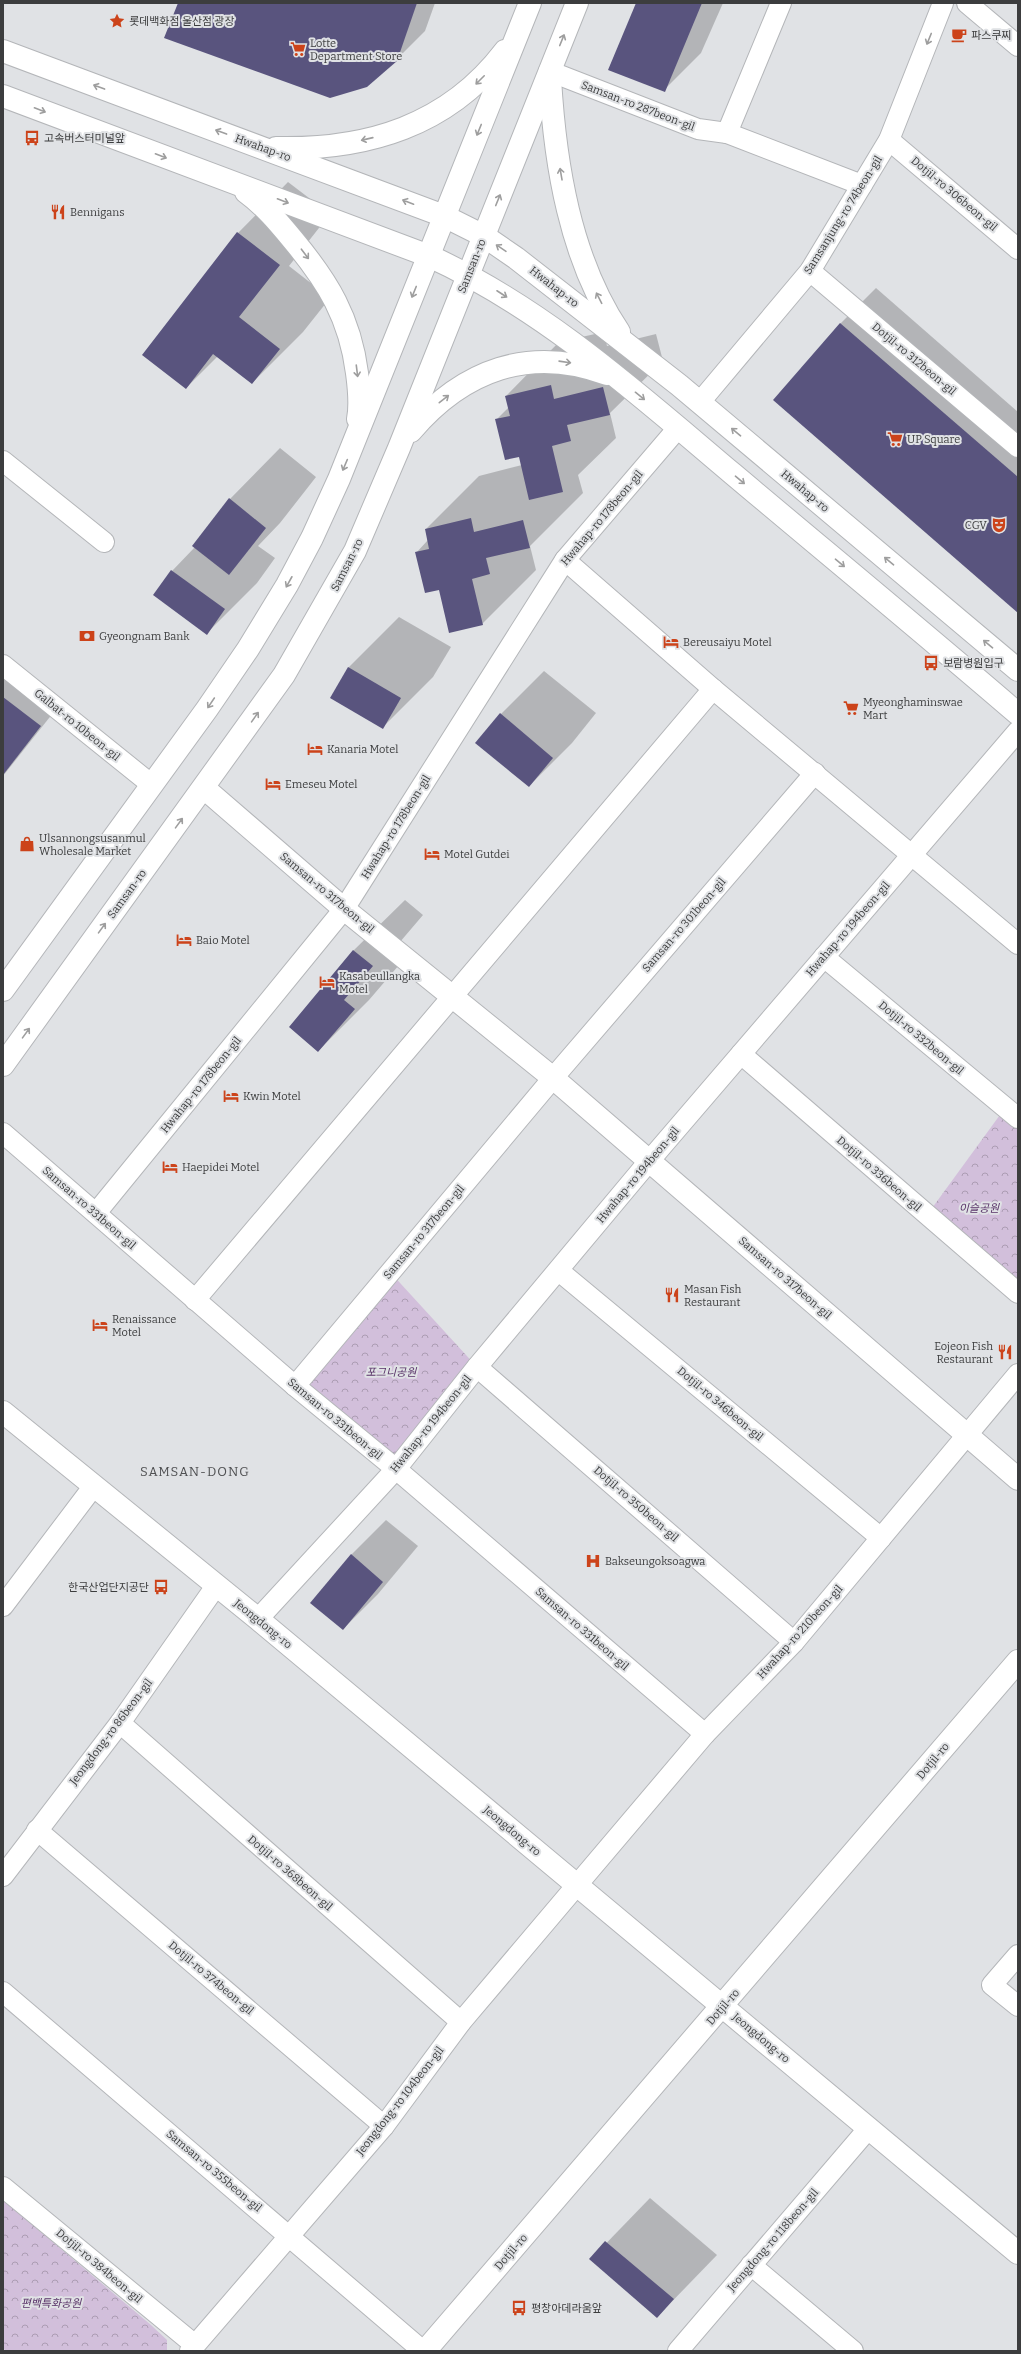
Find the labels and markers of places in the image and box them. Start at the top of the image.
place icon: 롯데백화점 울산점 광장 [108,12,126,30]
place label: 롯데백화점 울산점 광장 [129,15,235,28]
cafe icon: 파스쿠찌 [950,26,968,44]
place label: 파스쿠찌 [971,29,1011,42]
place label: Lotte Department Store [310,37,402,63]
supermarket icon: Lotte Department Store [289,40,307,58]
bus stop icon: 고속버스터미널앞 [23,129,41,147]
place label: 고속버스터미널앞 [44,132,125,145]
restaurant icon: Bennigans [49,203,67,221]
place label: Bennigans [70,206,124,219]
supermarket icon: UP Square [886,430,904,448]
place label: UP Square [907,433,960,446]
theatre icon: CGV [990,516,1008,534]
place label: CGV [965,519,987,532]
bank icon: Gyeongnam Bank [78,627,96,645]
place label: Gyeongnam Bank [99,630,190,643]
hotel icon: Bereusaiyu Motel [662,633,680,651]
place label: Bereusaiyu Motel [683,636,772,649]
bus stop icon: 보람병원입구 [922,654,940,672]
place label: 보람병원입구 [943,657,1004,670]
place label: Myeonghaminswae Mart [863,696,963,722]
supermarket icon: Myeonghaminswae Mart [842,699,860,717]
hotel icon: Kanaria Motel [306,740,324,758]
place label: Kanaria Motel [327,743,398,756]
hotel icon: Emeseu Motel [264,775,282,793]
place label: Emeseu Motel [285,778,358,791]
place label: Ulsannongsusanmul Wholesale Market [39,832,146,858]
shop icon: Ulsannongsusanmul Wholesale Market [18,835,36,853]
hotel icon: Motel Gutdei [423,845,441,863]
place label: Motel Gutdei [444,848,510,861]
hotel icon: Baio Motel [175,931,193,949]
place label: Baio Motel [196,934,250,947]
place label: Kasabeullangka Motel [339,970,420,996]
hotel icon: Kasabeullangka Motel [318,973,336,991]
hotel icon: Kwin Motel [222,1087,240,1105]
place label: Kwin Motel [243,1090,301,1103]
hotel icon: Haepidei Motel [161,1158,179,1176]
place label: Haepidei Motel [182,1161,259,1174]
place label: Masan Fish Restaurant [684,1283,742,1309]
restaurant icon: Masan Fish Restaurant [663,1286,681,1304]
place label: Renaissance Motel [112,1313,176,1339]
hotel icon: Renaissance Motel [91,1316,109,1334]
place label: Eojeon Fish Restaurant [934,1340,993,1366]
restaurant icon: Eojeon Fish Restaurant [996,1343,1014,1361]
hospital icon: Bakseungoksoagwa [584,1552,602,1570]
place label: Bakseungoksoagwa [605,1555,705,1568]
bus stop icon: 한국산업단지공단 [152,1578,170,1596]
place label: 한국산업단지공단 [68,1581,149,1594]
bus stop icon: 평창아데라움앞 [510,2299,528,2317]
place label: 평창아데라움앞 [531,2302,602,2315]

